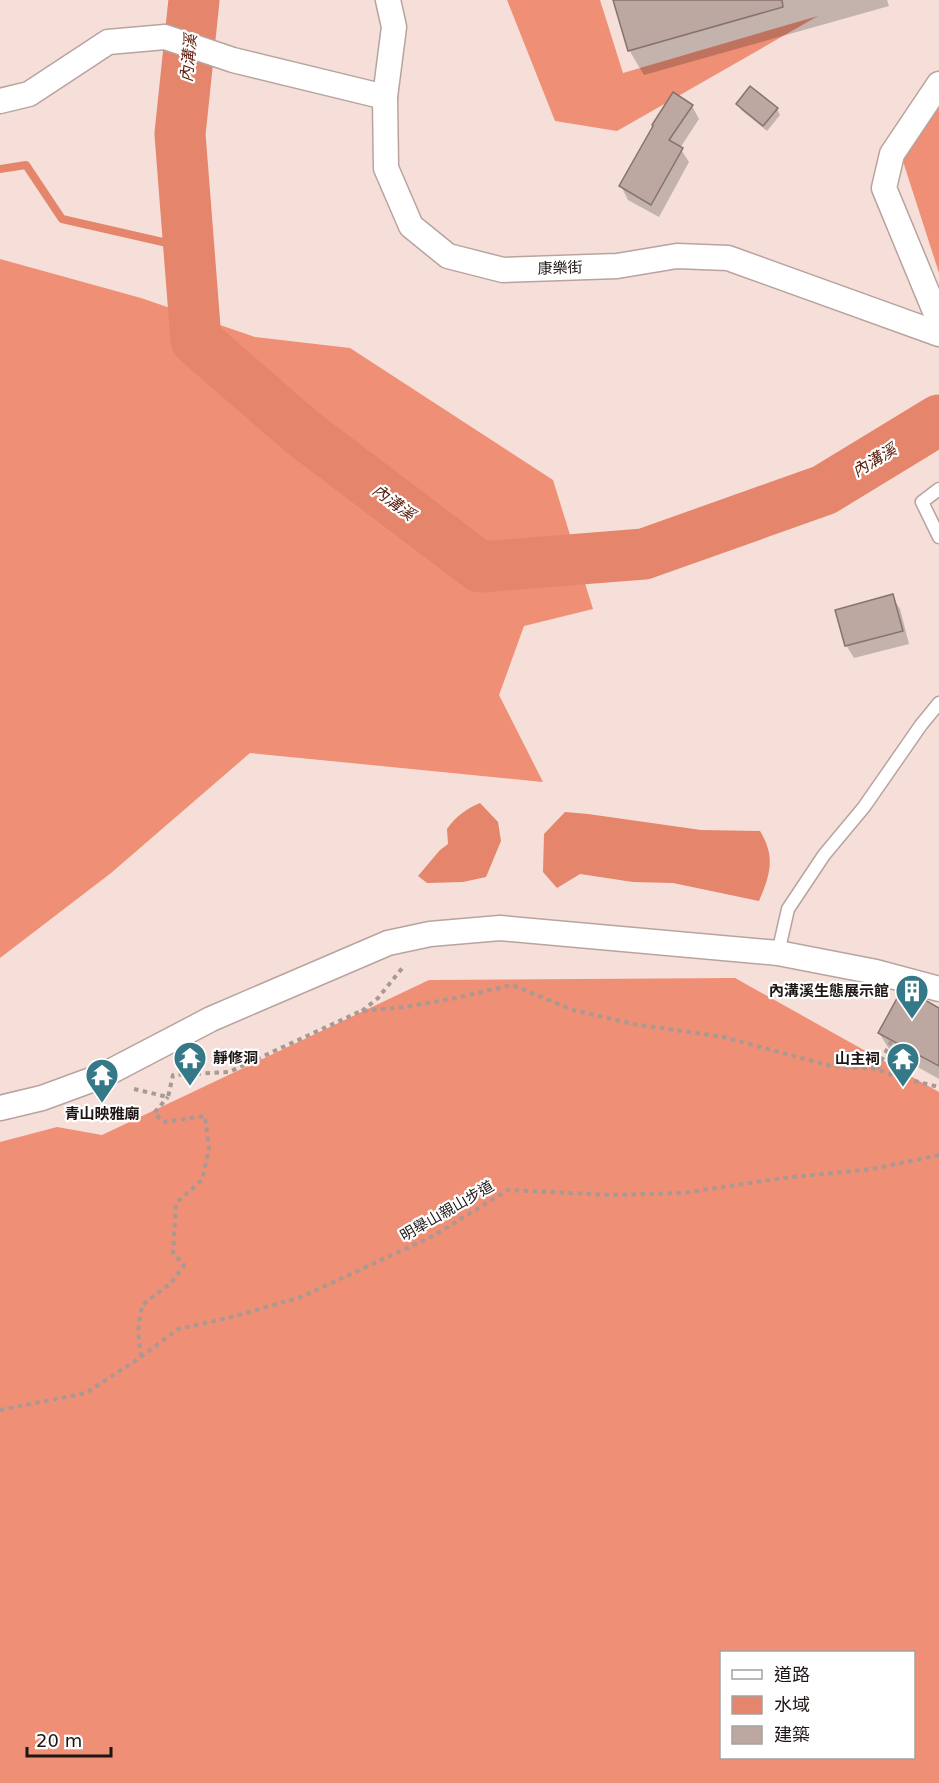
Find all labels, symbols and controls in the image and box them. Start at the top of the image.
water label: 內溝溪 [177,31,201,83]
street label: 康樂街 [537,258,583,278]
water label: 內溝溪 [849,439,901,481]
water label: 內溝溪 [369,480,420,526]
building icon: 內溝溪生態展示館 [894,973,930,1020]
place label: 內溝溪生態展示館 [769,982,889,1000]
temple icon: 靜修洞 [172,1040,208,1087]
temple icon: 山主祠 [885,1041,921,1088]
place label: 靜修洞 [213,1049,258,1067]
place label: 山主祠 [835,1050,880,1068]
temple icon: 青山映雅廟 [84,1057,120,1104]
place label: 青山映雅廟 [64,1105,140,1123]
street label: 明舉山親山步道 [397,1177,497,1245]
legend [720,1651,915,1759]
text: 道路 [774,1664,810,1685]
text: 水域 [774,1694,810,1715]
scale bar [27,1720,111,1758]
text: 建築 [774,1724,810,1745]
text: 20 m [36,1730,82,1751]

